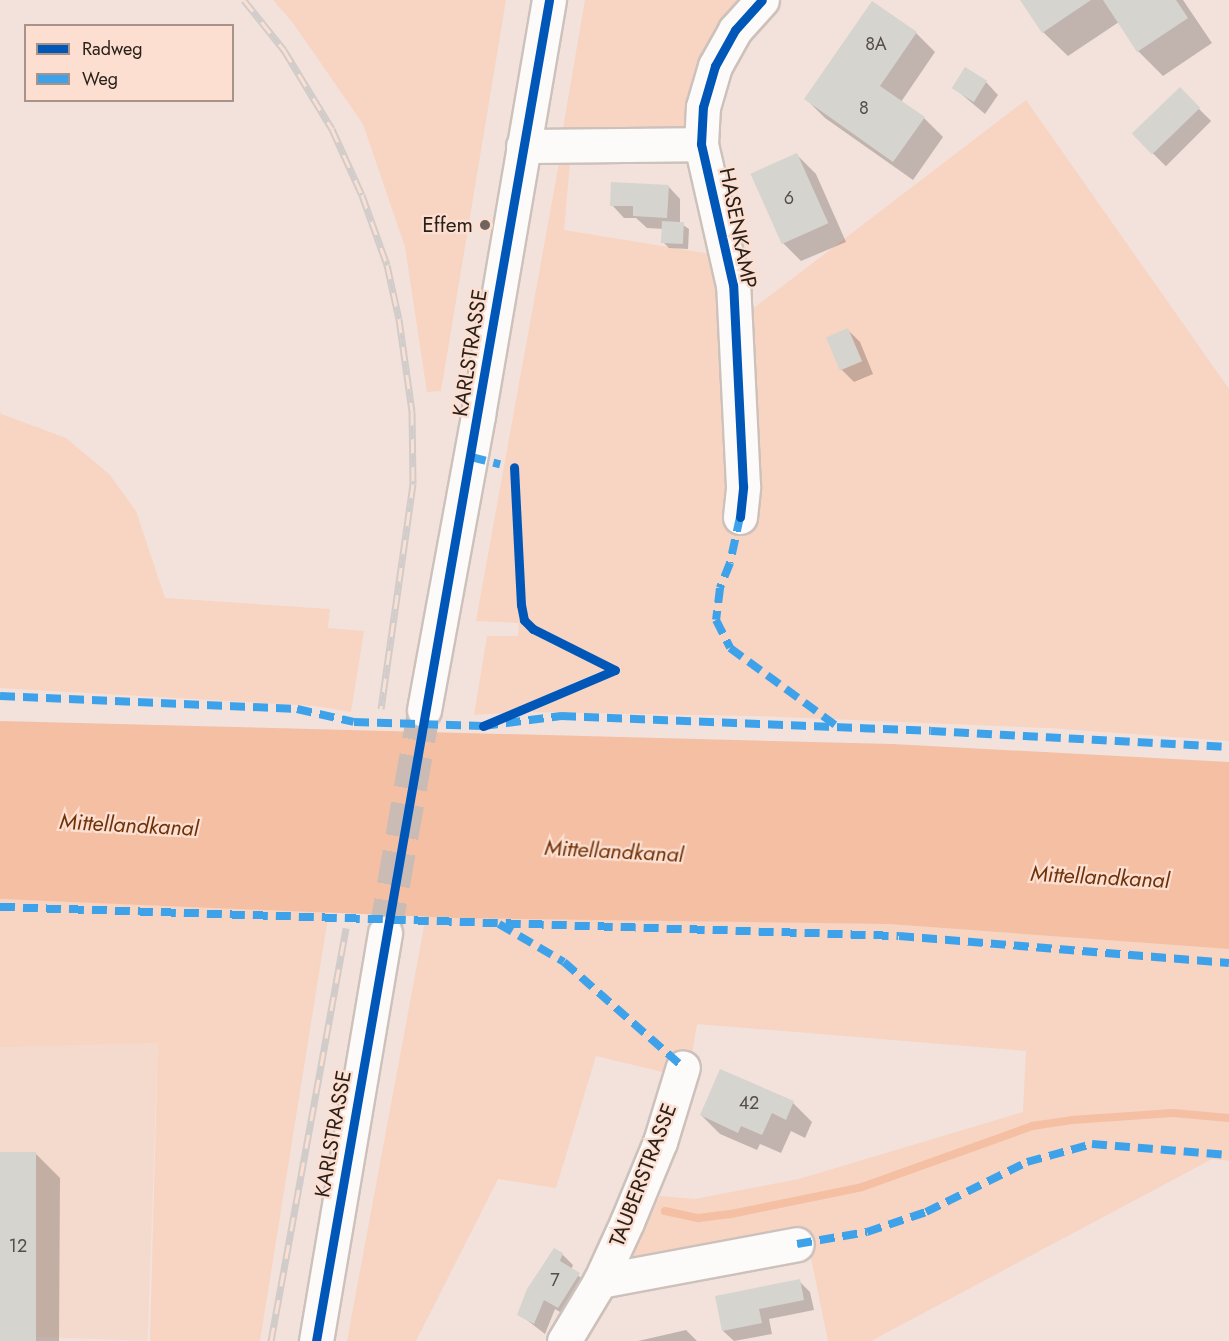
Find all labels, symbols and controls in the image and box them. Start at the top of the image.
legend [24,24,234,102]
house number: 8A [865,33,887,55]
text: Radweg [82,36,143,62]
text: Weg [82,66,118,92]
house number: 8 [859,97,869,119]
street label: HASENKAMP [714,165,762,291]
house number: 6 [784,187,794,209]
place label: Effem [422,212,473,238]
marker: Effem [478,218,492,232]
street label: KARLSTRASSE [448,288,492,418]
water label: Mittellandkanal [59,808,199,842]
water label: Mittellandkanal [544,834,684,868]
water label: Mittellandkanal [1030,860,1170,894]
street label: KARLSTRASSE [309,1069,357,1199]
house number: 42 [739,1092,759,1114]
street label: TAUBERSTRASSE [604,1100,682,1250]
house number: 12 [9,1235,27,1257]
house number: 7 [550,1269,560,1291]

